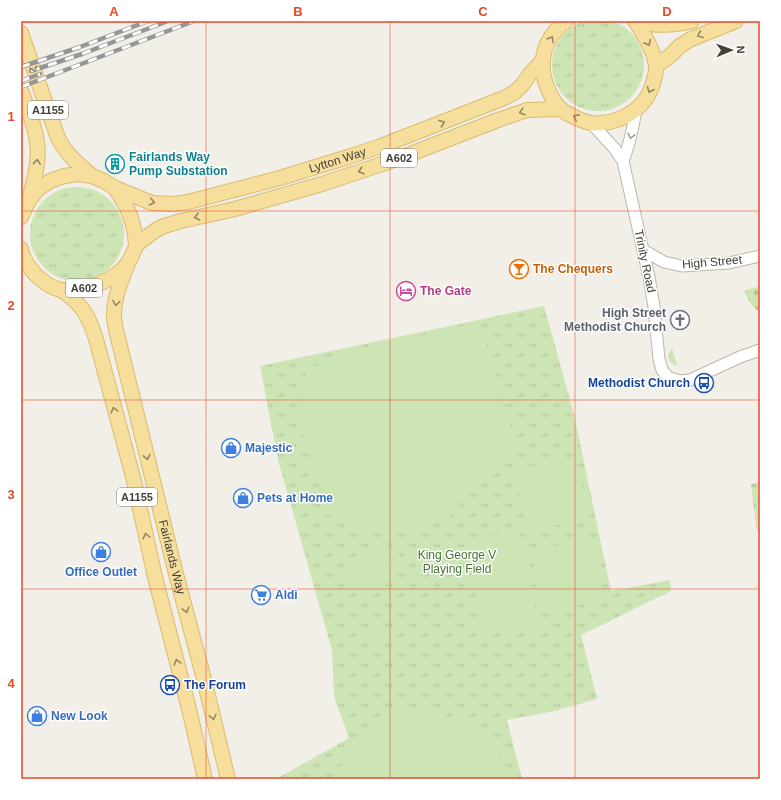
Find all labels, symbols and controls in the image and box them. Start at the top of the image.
text: A [109,4,119,19]
text: B [293,4,303,19]
text: C [478,4,488,19]
text: D [662,4,672,19]
one-way arrow [697,30,704,38]
north arrow [711,30,751,70]
one-way arrow [546,36,553,43]
one-way arrow [643,39,650,46]
text: N [735,45,747,54]
one-way arrow [29,66,38,73]
one-way arrow [647,85,655,93]
road number: A1155 [28,101,68,119]
one-way arrow [519,107,526,116]
text: 1 [7,109,15,124]
one-way arrow [572,115,580,122]
one-way arrow [439,119,446,127]
one-way arrow [628,133,636,139]
street label: Lytton Way [307,144,368,176]
road number: A602 [381,149,417,167]
place label: Fairlands Way Pump Substation [129,150,228,178]
building icon: Fairlands Way Pump Substation [104,153,126,175]
one-way arrow [32,159,41,165]
one-way arrow [357,166,364,175]
one-way arrow [148,197,155,205]
one-way arrow [194,213,200,221]
street label: Trinity Road [631,228,659,294]
street label: High Street [681,252,743,272]
bar icon: The Chequers [508,258,530,280]
place label: The Chequers [533,262,613,276]
road number: A602 [66,279,102,297]
hotel icon: The Gate [395,280,417,302]
place label: The Gate [420,284,472,298]
text: 2 [7,298,15,313]
one-way arrow [112,300,121,306]
place label: High Street Methodist Church [564,306,666,334]
church icon: High Street Methodist Church [669,309,691,331]
bus stop icon: Methodist Church [693,372,715,394]
place label: Methodist Church [588,376,690,390]
one-way arrow [111,407,119,413]
shop icon: Majestic [220,437,242,459]
place label: Majestic [245,441,293,455]
one-way arrow [142,453,151,460]
text: 3 [7,487,15,502]
shop icon: Pets at Home [232,487,254,509]
road number: A1155 [117,488,157,506]
place label: Pets at Home [257,491,333,505]
street label: Fairlands Way [156,518,188,596]
one-way arrow [142,533,150,539]
shop icon: Office Outlet [90,541,112,563]
park label: King George V Playing Field [418,548,496,576]
place label: Office Outlet [65,565,137,579]
supermarket icon: Aldi [250,584,272,606]
place label: Aldi [275,588,298,602]
one-way arrow [181,607,189,613]
one-way arrow [173,659,182,666]
bus stop icon: The Forum [159,674,181,696]
text: 4 [7,676,15,691]
place label: The Forum [184,678,246,692]
shop icon: New Look [26,705,48,727]
place label: New Look [51,709,108,723]
one-way arrow [208,713,217,720]

